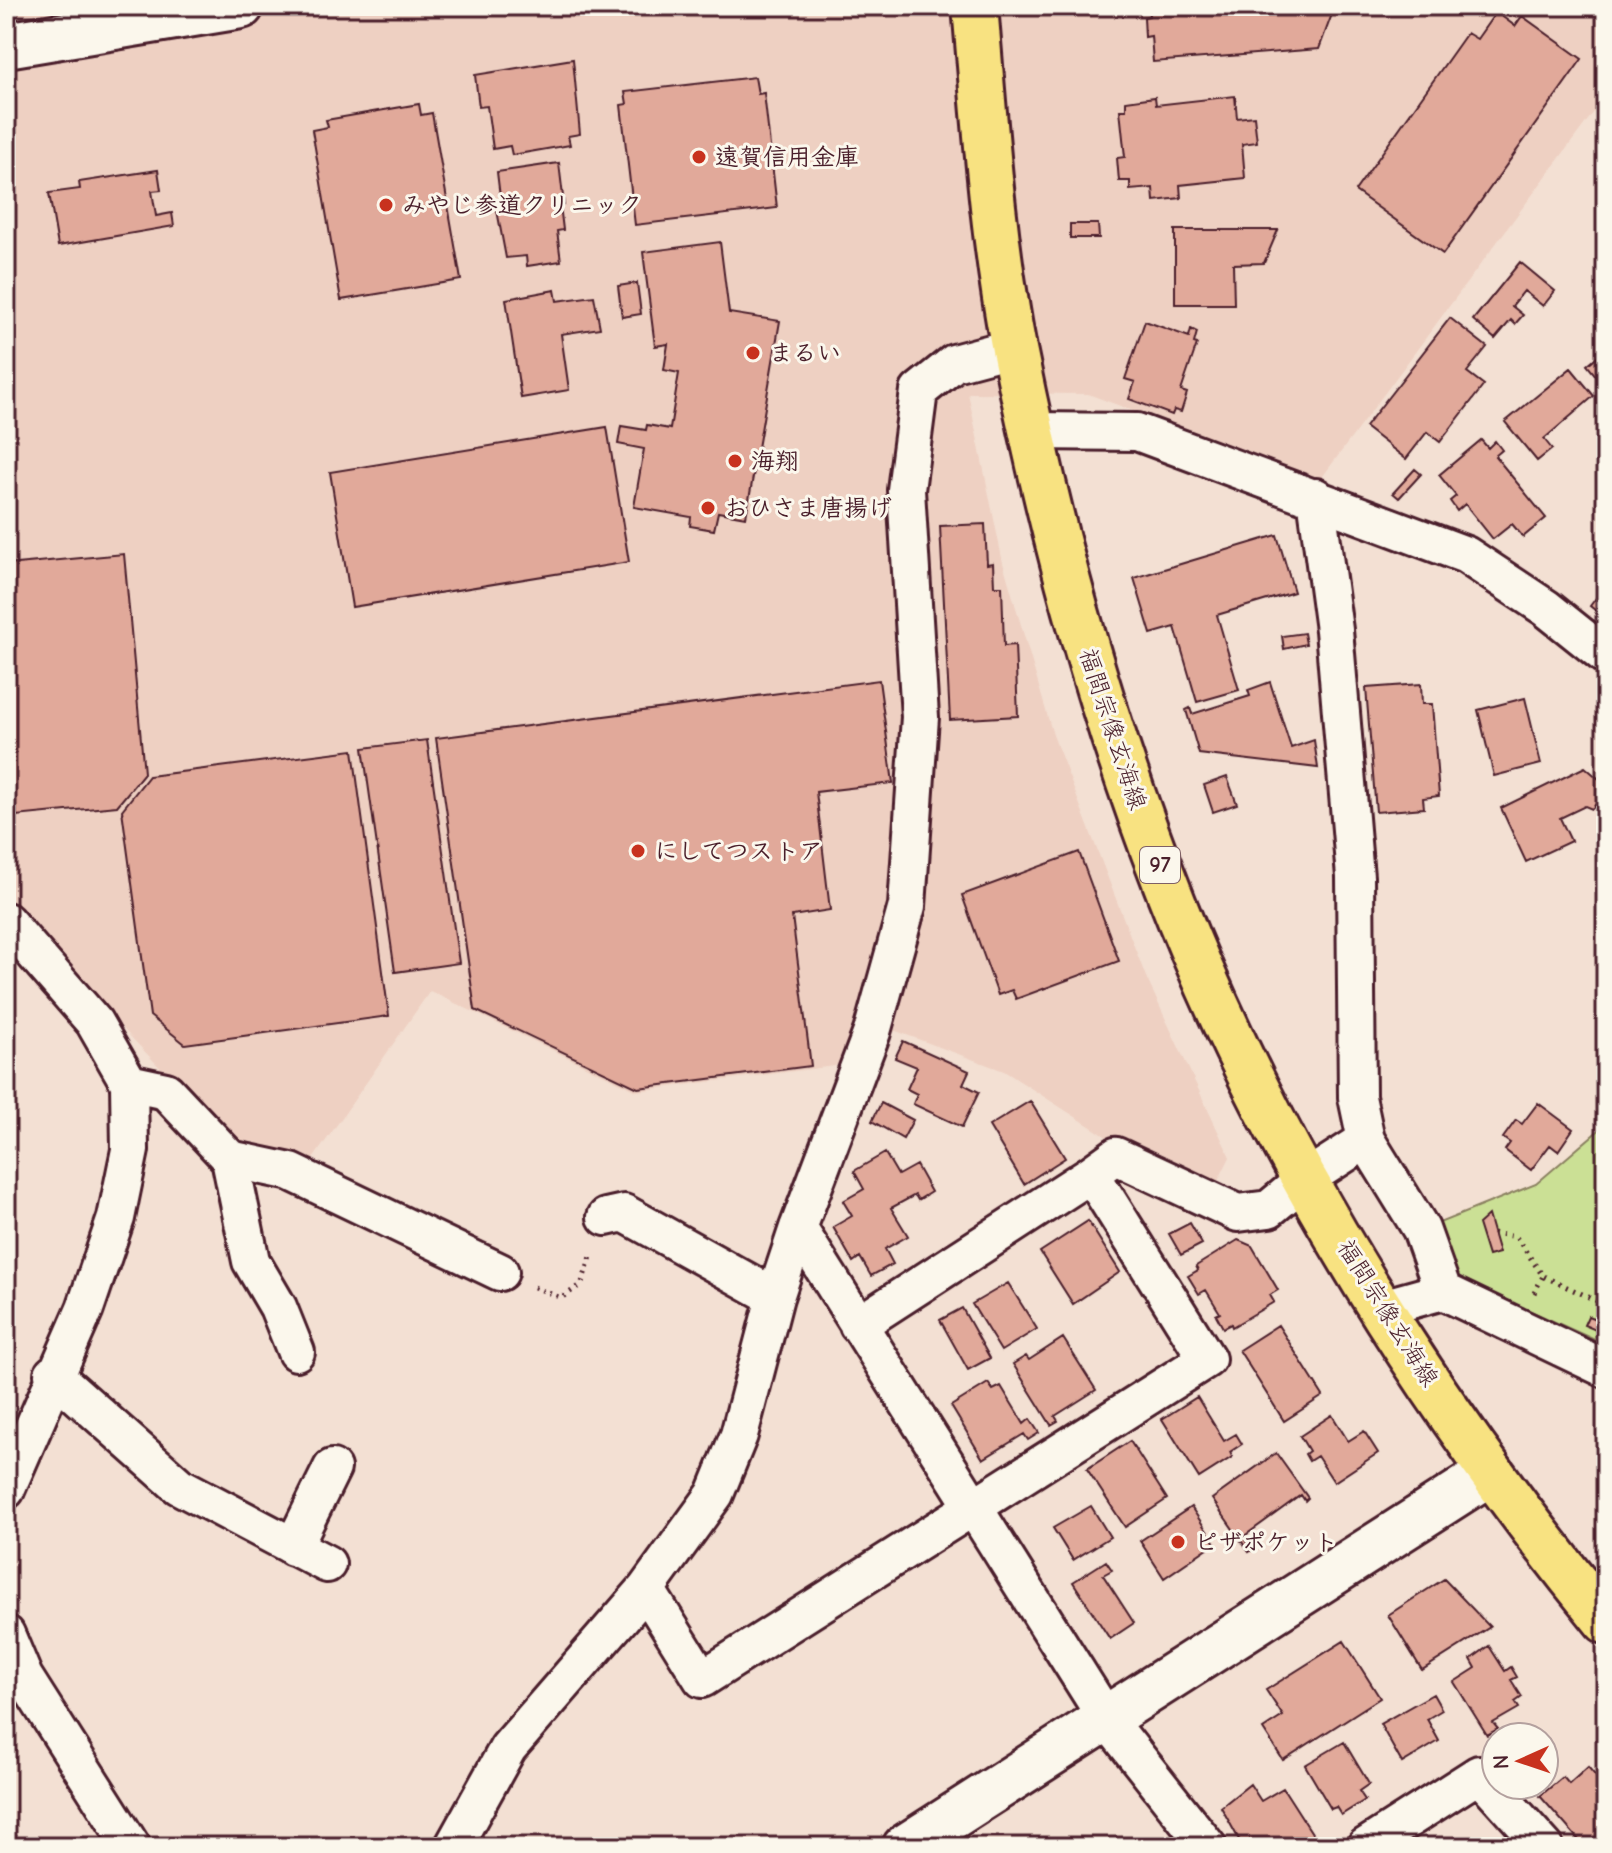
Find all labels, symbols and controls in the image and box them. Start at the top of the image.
place label: 遠賀信用金庫 [715,143,859,171]
marker: 遠賀信用金庫 [690,148,708,166]
place label: みやじ参道クリニック [402,191,642,219]
marker: みやじ参道クリニック [377,196,395,214]
place label: まるい [769,339,841,367]
marker: まるい [744,344,762,362]
place label: 海翔 [751,447,799,475]
marker: 海翔 [726,452,744,470]
place label: おひさま唐揚げ [724,494,892,522]
marker: おひさま唐揚げ [699,499,717,517]
street label: 福間宗像玄海線 [1074,645,1152,813]
place label: にしてつストア [654,837,823,865]
marker: にしてつストア [629,842,647,860]
road number: 97 [1140,847,1180,883]
street label: 福間宗像玄海線 [1332,1234,1444,1392]
place label: ピザポケット [1194,1528,1338,1556]
marker: ピザポケット [1169,1533,1187,1551]
north arrow [1480,1721,1560,1801]
text: N [1488,1754,1514,1770]

